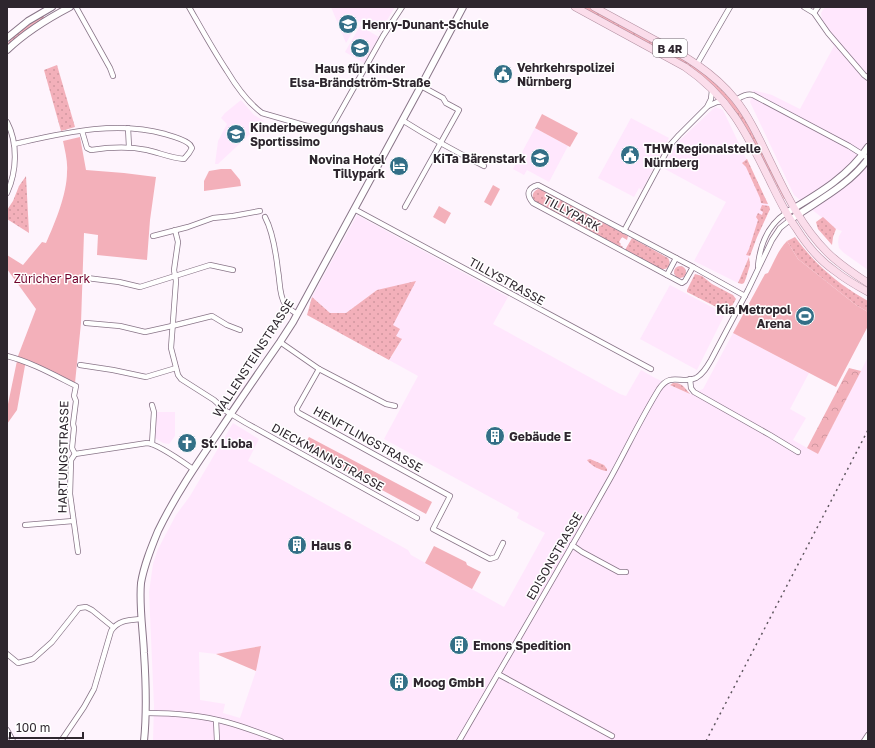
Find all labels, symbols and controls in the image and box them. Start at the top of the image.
school or university icon: Henry-Dunant-Schule [337,13,359,35]
place label: Henry-Dunant-Schule [362,17,489,32]
school or university icon: Haus für Kinder Elsa-Brändström-Straße [349,37,371,59]
road number: B 4R [653,39,687,57]
place label: Vehrkehrspolizei Nürnberg [517,60,615,89]
place label: Haus für Kinder Elsa-Brändström-Straße [290,61,430,90]
public building icon: Vehrkehrspolizei Nürnberg [492,63,514,85]
place label: Kinderbewegungshaus Sportissimo [250,120,384,149]
school or university icon: Kinderbewegungshaus Sportissimo [225,123,247,145]
place label: THW Regionalstelle Nürnberg [644,141,761,170]
public building icon: THW Regionalstelle Nürnberg [619,144,641,166]
school or university icon: KiTa Bärenstark [529,147,551,169]
place label: KiTa Bärenstark [433,151,526,166]
place label: Novina Hotel Tillypark [309,152,385,181]
hotel icon: Novina Hotel Tillypark [388,155,410,177]
street label: TILLYPARK [541,192,603,234]
street label: TILLYSTRASSE [466,254,548,308]
park label: Züricher Park [14,271,91,286]
street label: WALLENSTEINSTRASSE [209,296,297,420]
place label: Kia Metropol Arena [716,302,791,331]
sports icon: Kia Metropol Arena [794,305,816,327]
street label: HARTUNGSTRASSE [55,401,71,513]
street label: HENFTLINGSTRASSE [311,403,425,475]
street label: DIECKMANNSTRASSE [269,420,387,494]
building icon: Gebäude E [484,425,506,447]
place label: Gebäude E [509,429,571,444]
church icon: St. Lioba [176,432,198,454]
place label: St. Lioba [201,436,253,451]
street label: EDISONSTRASSE [523,509,585,603]
building icon: Haus 6 [286,534,308,556]
place label: Haus 6 [311,538,352,553]
building icon: Emons Spedition [448,634,470,656]
place label: Emons Spedition [473,638,571,653]
building icon: Moog GmbH [388,671,410,693]
place label: Moog GmbH [413,675,484,690]
scale bar [10,714,83,740]
text: 100 m [16,720,50,735]

